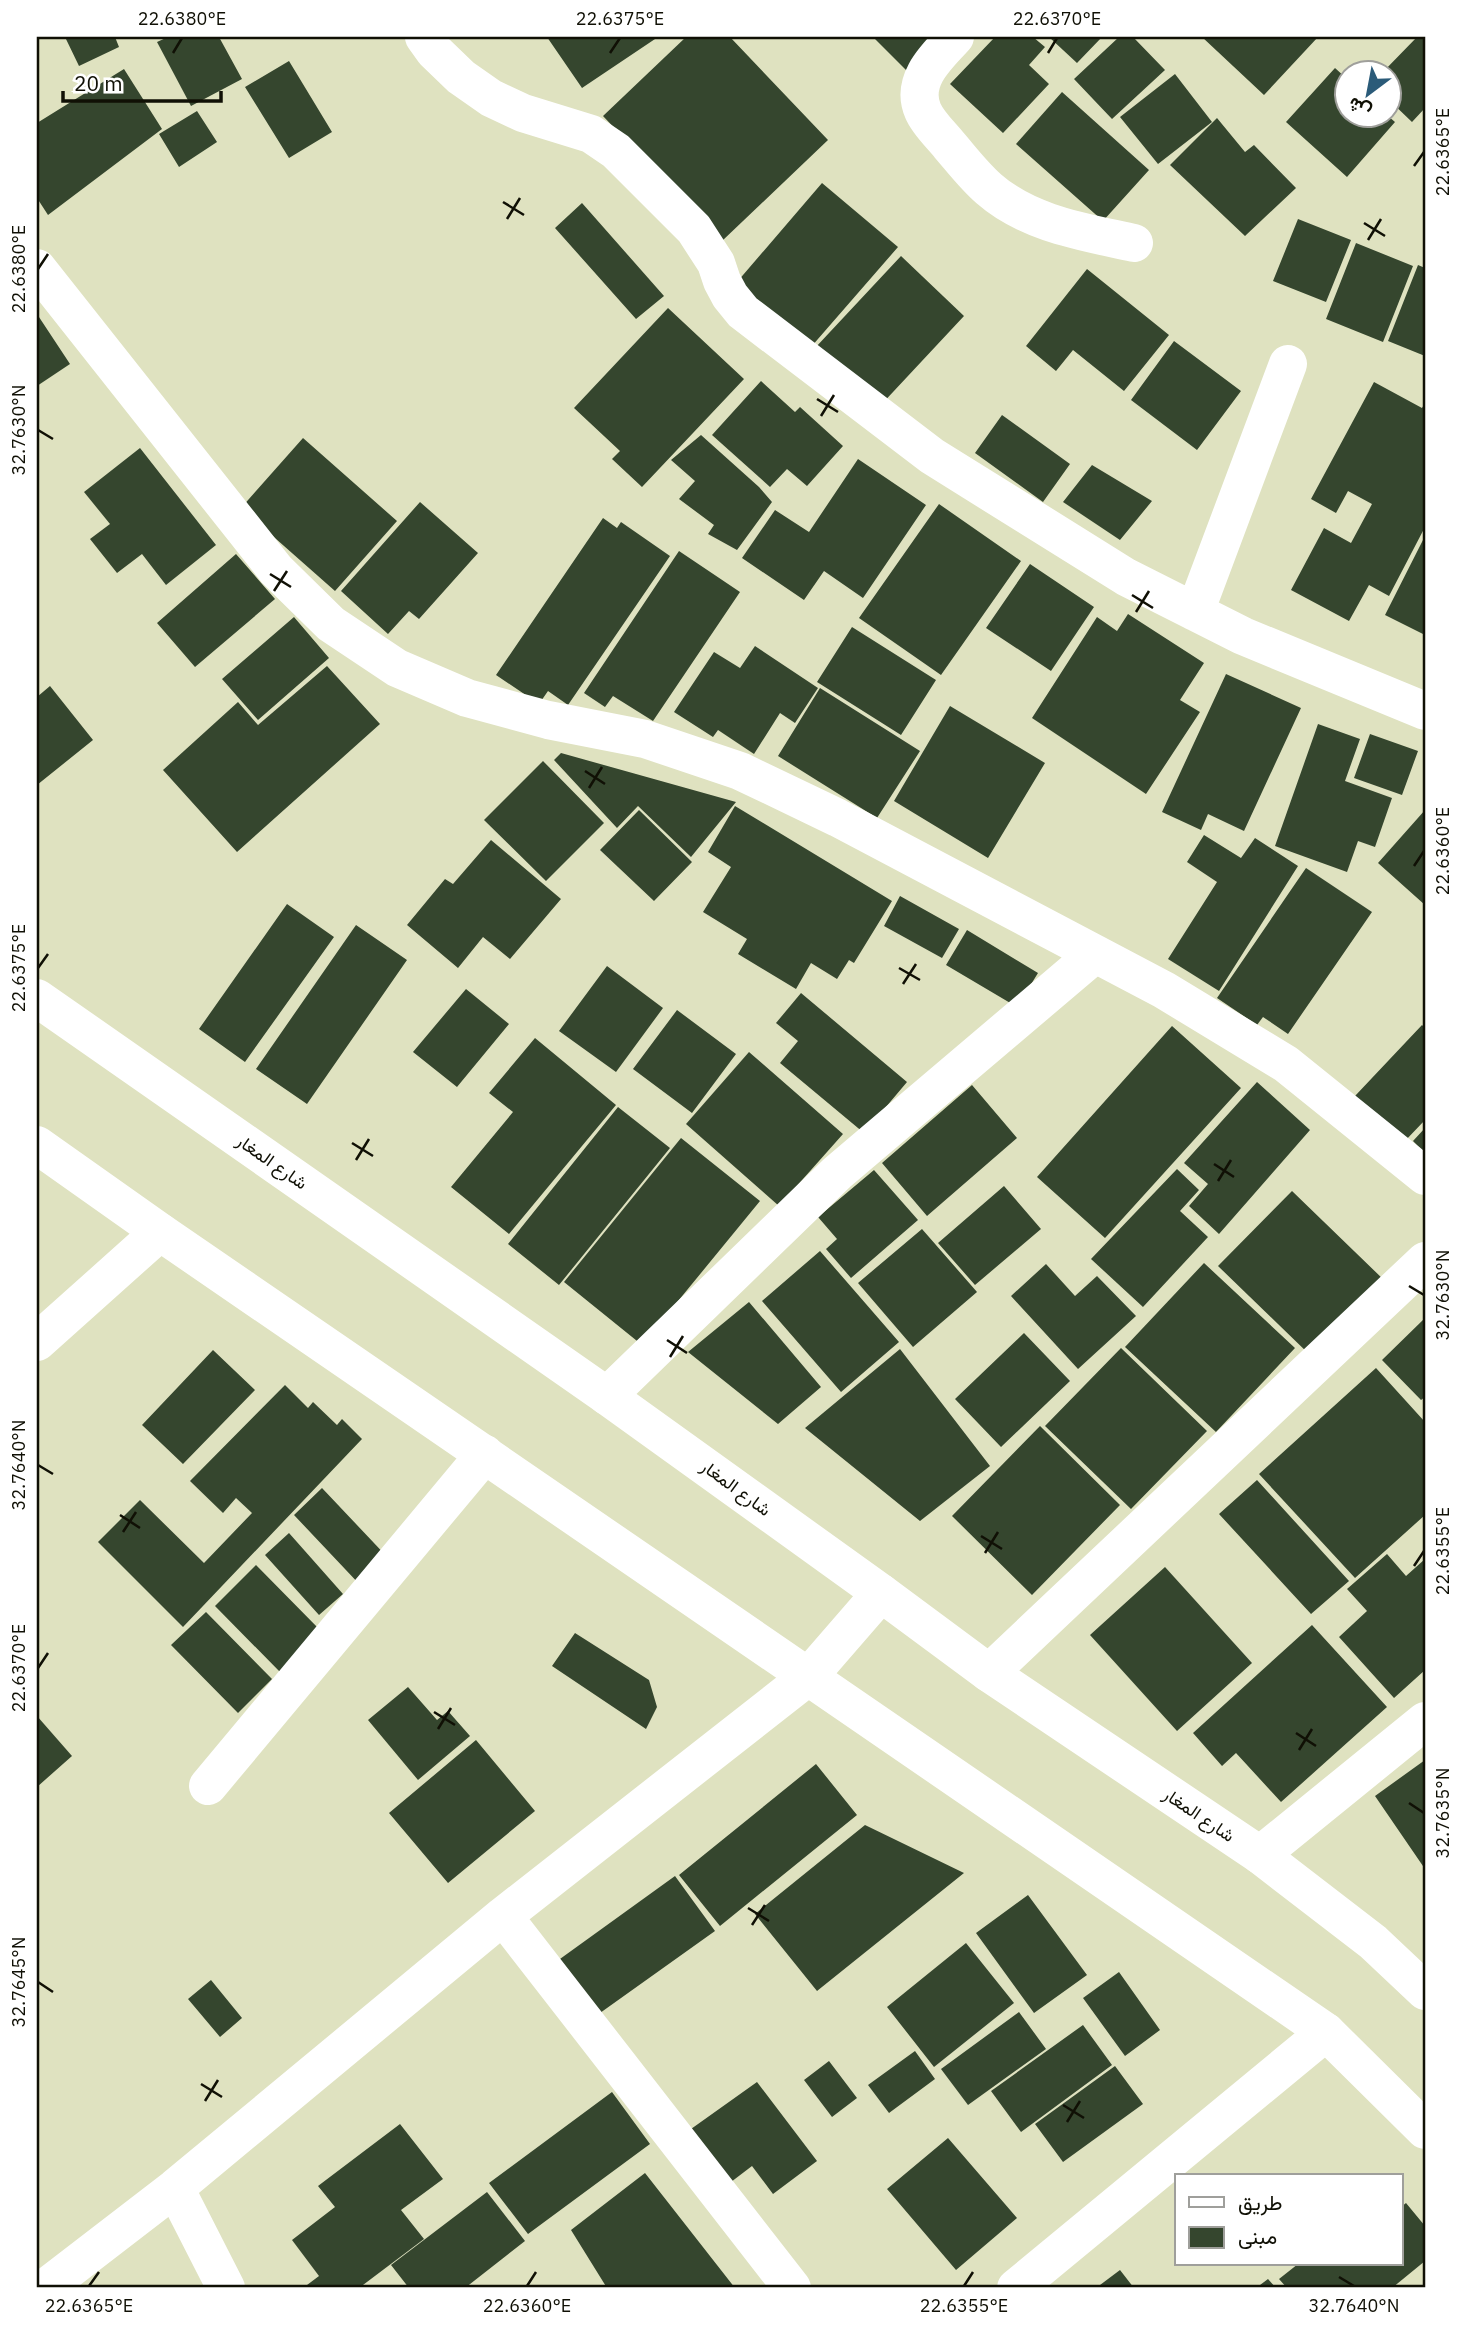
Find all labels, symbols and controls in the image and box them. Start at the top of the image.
text: 22.6380°E [138,7,226,30]
text: 22.6375°E [576,7,664,30]
text: 22.6370°E [1013,7,1101,30]
scale bar [63,60,220,104]
north arrow [1332,60,1402,130]
text: 20 m [74,69,123,97]
text: ش [1343,92,1375,125]
text: 22.6365°E [1431,108,1454,196]
text: 22.6380°E [7,225,30,313]
text: 32.7630°N [7,385,30,475]
text: 22.6360°E [1431,807,1454,895]
text: 22.6375°E [7,924,30,1012]
street label: شارع المغار [231,1128,312,1195]
text: 32.7630°N [1431,1250,1454,1340]
text: 32.7640°N [7,1420,30,1510]
street label: شارع المغار [695,1454,776,1522]
text: 22.6355°E [1431,1507,1454,1595]
text: 22.6370°E [7,1624,30,1712]
text: 32.7635°N [1431,1768,1454,1858]
street label: شارع المغار [1158,1782,1239,1848]
text: 32.7645°N [7,1937,30,2027]
legend [1175,2174,1402,2266]
text: طريق [1238,2188,1283,2216]
text: مبنى [1238,2222,1277,2250]
text: 22.6365°E [45,2294,133,2317]
text: 22.6360°E [483,2294,571,2317]
text: 22.6355°E [920,2294,1008,2317]
text: 32.7640°N [1309,2294,1399,2317]

